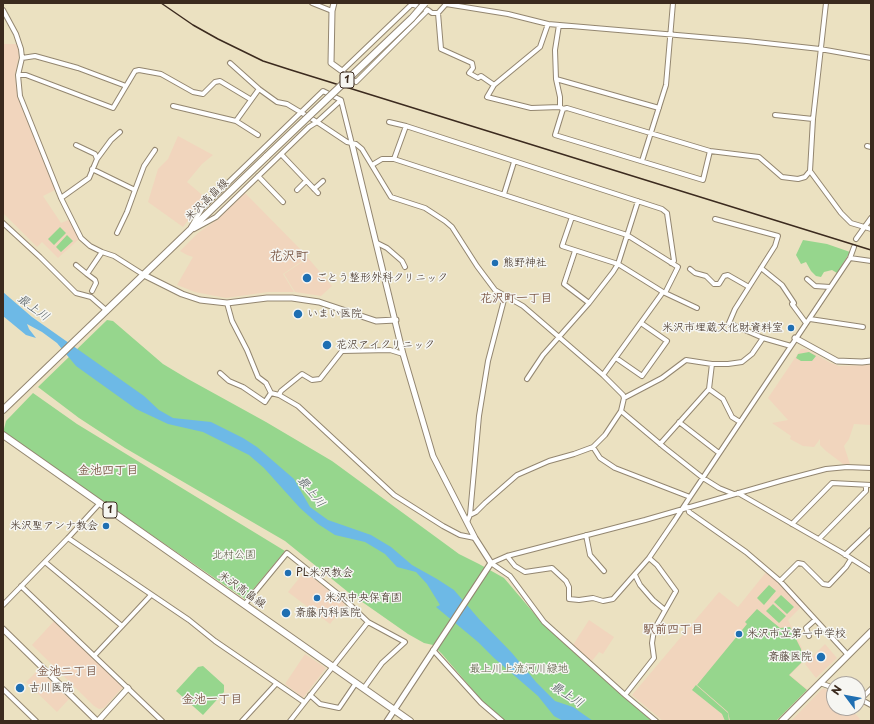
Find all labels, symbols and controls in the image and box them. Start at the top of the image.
road number: 1 [340,72,354,88]
street label: 米沢高畠線 [183,176,231,224]
district label: 花沢町 [270,248,308,264]
place label: 熊野神社 [503,256,547,270]
marker: 熊野神社 [490,258,500,268]
place label: ごとう整形外科クリニック [316,271,448,285]
marker: ごとう整形外科クリニック [301,272,313,284]
water label: 最上川 [14,292,52,324]
district label: 花沢町一丁目 [480,292,552,306]
place label: いまい医院 [307,307,362,321]
marker: いまい医院 [292,308,304,320]
place label: 米沢市埋蔵文化財資料室 [662,321,783,335]
marker: 米沢市埋蔵文化財資料室 [786,323,796,333]
place label: 花沢アイクリニック [336,338,435,352]
marker: 花沢アイクリニック [321,339,333,351]
district label: 金池四丁目 [78,464,138,478]
water label: 最上川 [294,473,328,511]
road number: 1 [103,502,117,518]
place label: 米沢聖アンナ教会 [10,519,98,533]
marker: 米沢聖アンナ教会 [101,521,111,531]
park label: 北村公園 [212,548,256,562]
place label: PL米沢教会 [296,566,353,580]
marker: PL米沢教会 [283,568,293,578]
street label: 米沢高畠線 [216,569,268,611]
place label: 米沢中央保育園 [325,591,402,605]
marker: 米沢中央保育園 [312,593,322,603]
place label: 斎藤内科医院 [295,606,361,620]
marker: 斎藤内科医院 [280,607,292,619]
district label: 駅前四丁目 [643,623,703,637]
place label: 米沢市立第一中学校 [747,627,846,641]
marker: 米沢市立第一中学校 [734,629,744,639]
place label: 斎藤医院 [768,650,812,664]
marker: 斎藤医院 [815,651,827,663]
park label: 最上川上流河川緑地 [470,662,568,676]
district label: 金池二丁目 [37,665,97,679]
north arrow [826,676,866,716]
water label: 最上川 [548,679,586,711]
place label: 古川医院 [29,681,73,695]
marker: 古川医院 [14,682,26,694]
text: N [827,682,846,698]
district label: 金池一丁目 [182,693,242,707]

